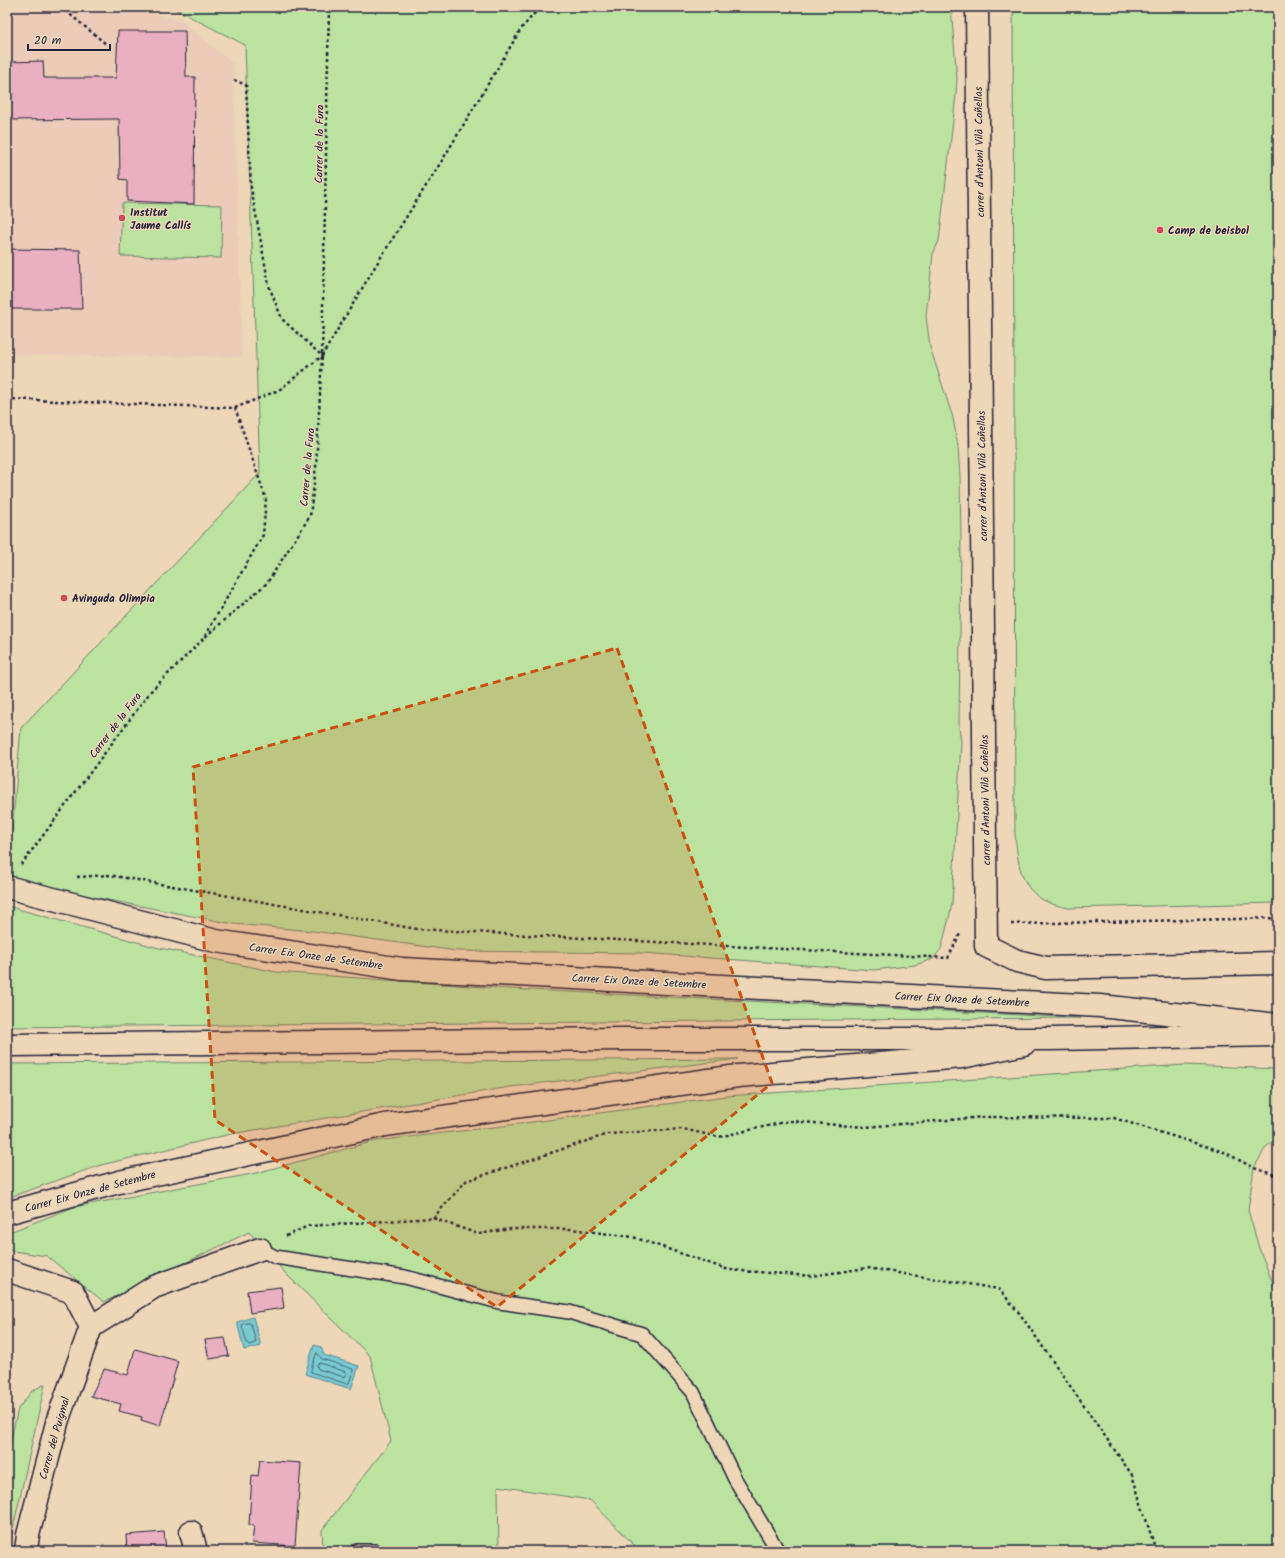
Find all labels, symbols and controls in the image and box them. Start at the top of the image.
scale bar [28,26,110,52]
text: 20 m [34,31,62,50]
street label: carrer d'Antoni Vilà Cañellas [970,86,990,217]
street label: Carrer de la Fura [310,104,330,184]
place label: Institut Jaume Callís [130,204,192,235]
marker: Institut Jaume Callís [117,213,127,223]
place label: Camp de beisbol [1168,222,1249,240]
marker: Camp de beisbol [1155,225,1165,235]
street label: carrer d'Antoni Vilà Cañellas [973,410,993,541]
street label: Carrer de la Fura [296,427,320,507]
place label: Avinguda Olimpia [72,590,155,608]
marker: Avinguda Olimpia [59,593,69,603]
street label: Carrer de la Fura [85,689,147,763]
street label: carrer d'Antoni Vilà Cañellas [976,734,996,865]
street label: Carrer Eix Onze de Setembre [248,939,384,975]
street label: Carrer Eix Onze de Setembre [571,969,707,995]
street label: Carrer Eix Onze de Setembre [894,987,1030,1013]
street label: Carrer Eix Onze de Setembre [23,1166,158,1218]
street label: Carrer del Puigmal [35,1395,75,1482]

